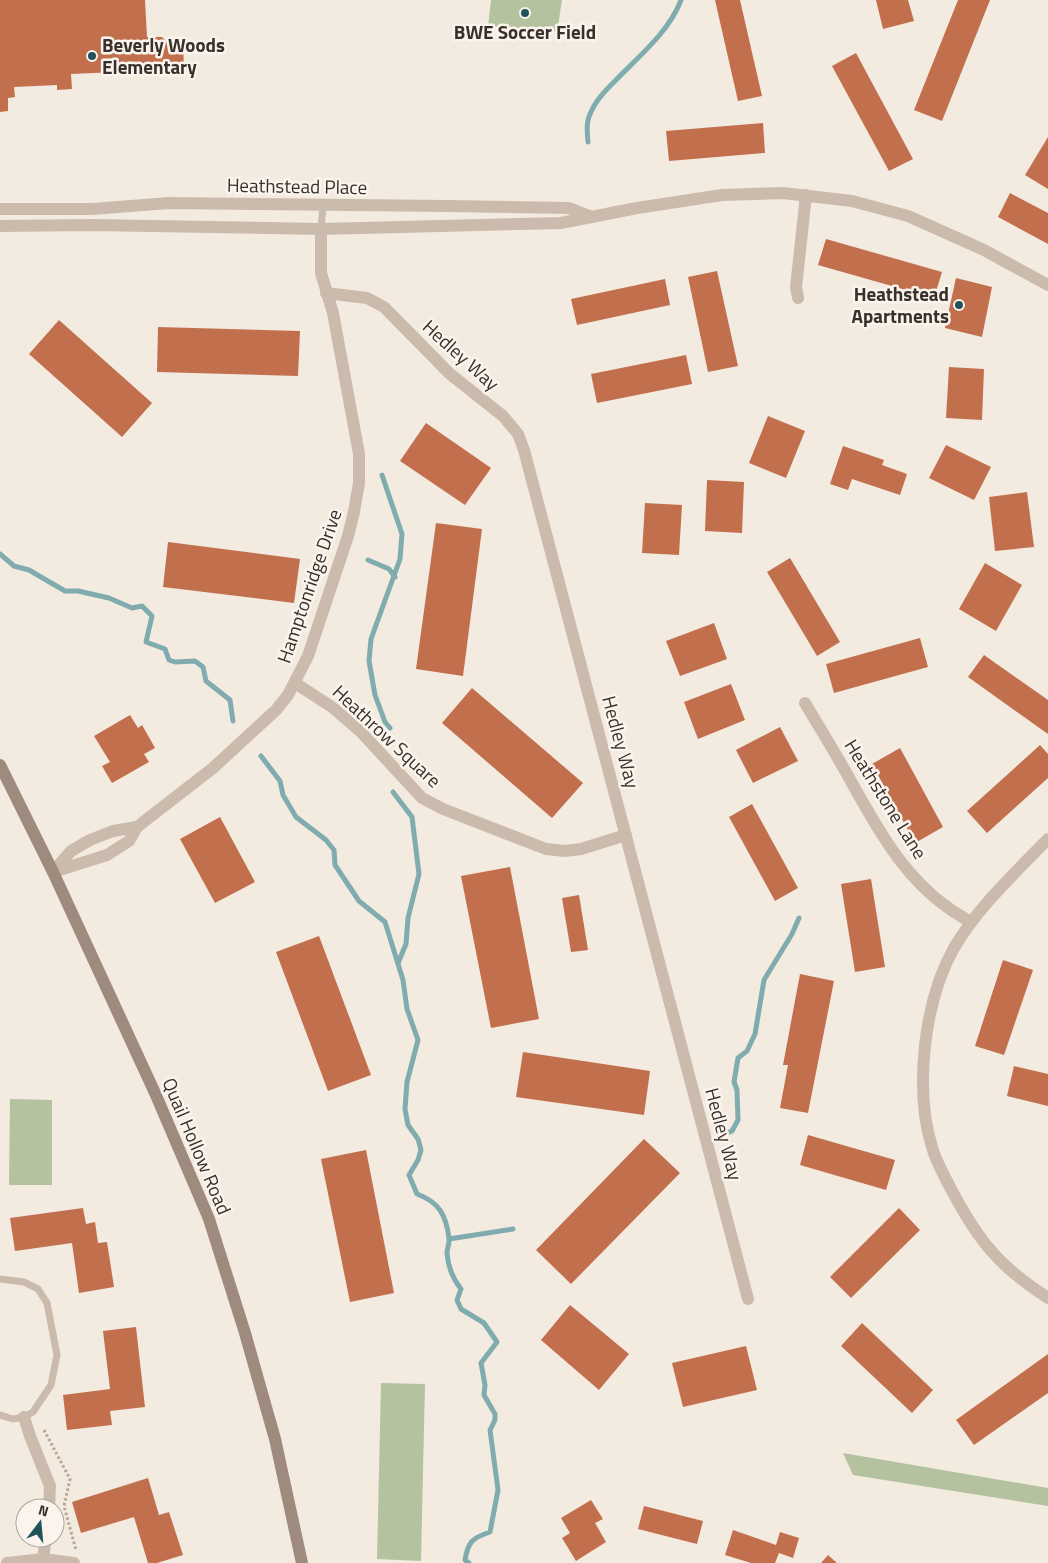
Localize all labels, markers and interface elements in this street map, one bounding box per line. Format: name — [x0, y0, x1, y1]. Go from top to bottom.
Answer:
marker: BWE Soccer Field — [519, 7, 531, 19]
place label: BWE Soccer Field — [454, 17, 596, 46]
place label: Beverly Woods Elementary — [102, 30, 225, 81]
marker: Beverly Woods Elementary — [86, 50, 98, 62]
street label: Heathstead Place — [227, 170, 368, 201]
place label: Heathstead Apartments — [852, 279, 949, 330]
marker: Heathstead Apartments — [953, 299, 965, 311]
street label: Hedley Way — [416, 312, 506, 397]
street label: Hamptonridge Drive — [269, 505, 348, 667]
street label: Heathrow Square — [326, 677, 448, 794]
street label: Hedley Way — [595, 692, 648, 791]
street label: Heathstone Lane — [838, 733, 935, 864]
street label: Quail Hollow Road — [156, 1073, 239, 1219]
street label: Hedley Way — [698, 1084, 751, 1183]
north arrow — [15, 1498, 65, 1548]
text: N — [36, 1499, 51, 1521]

